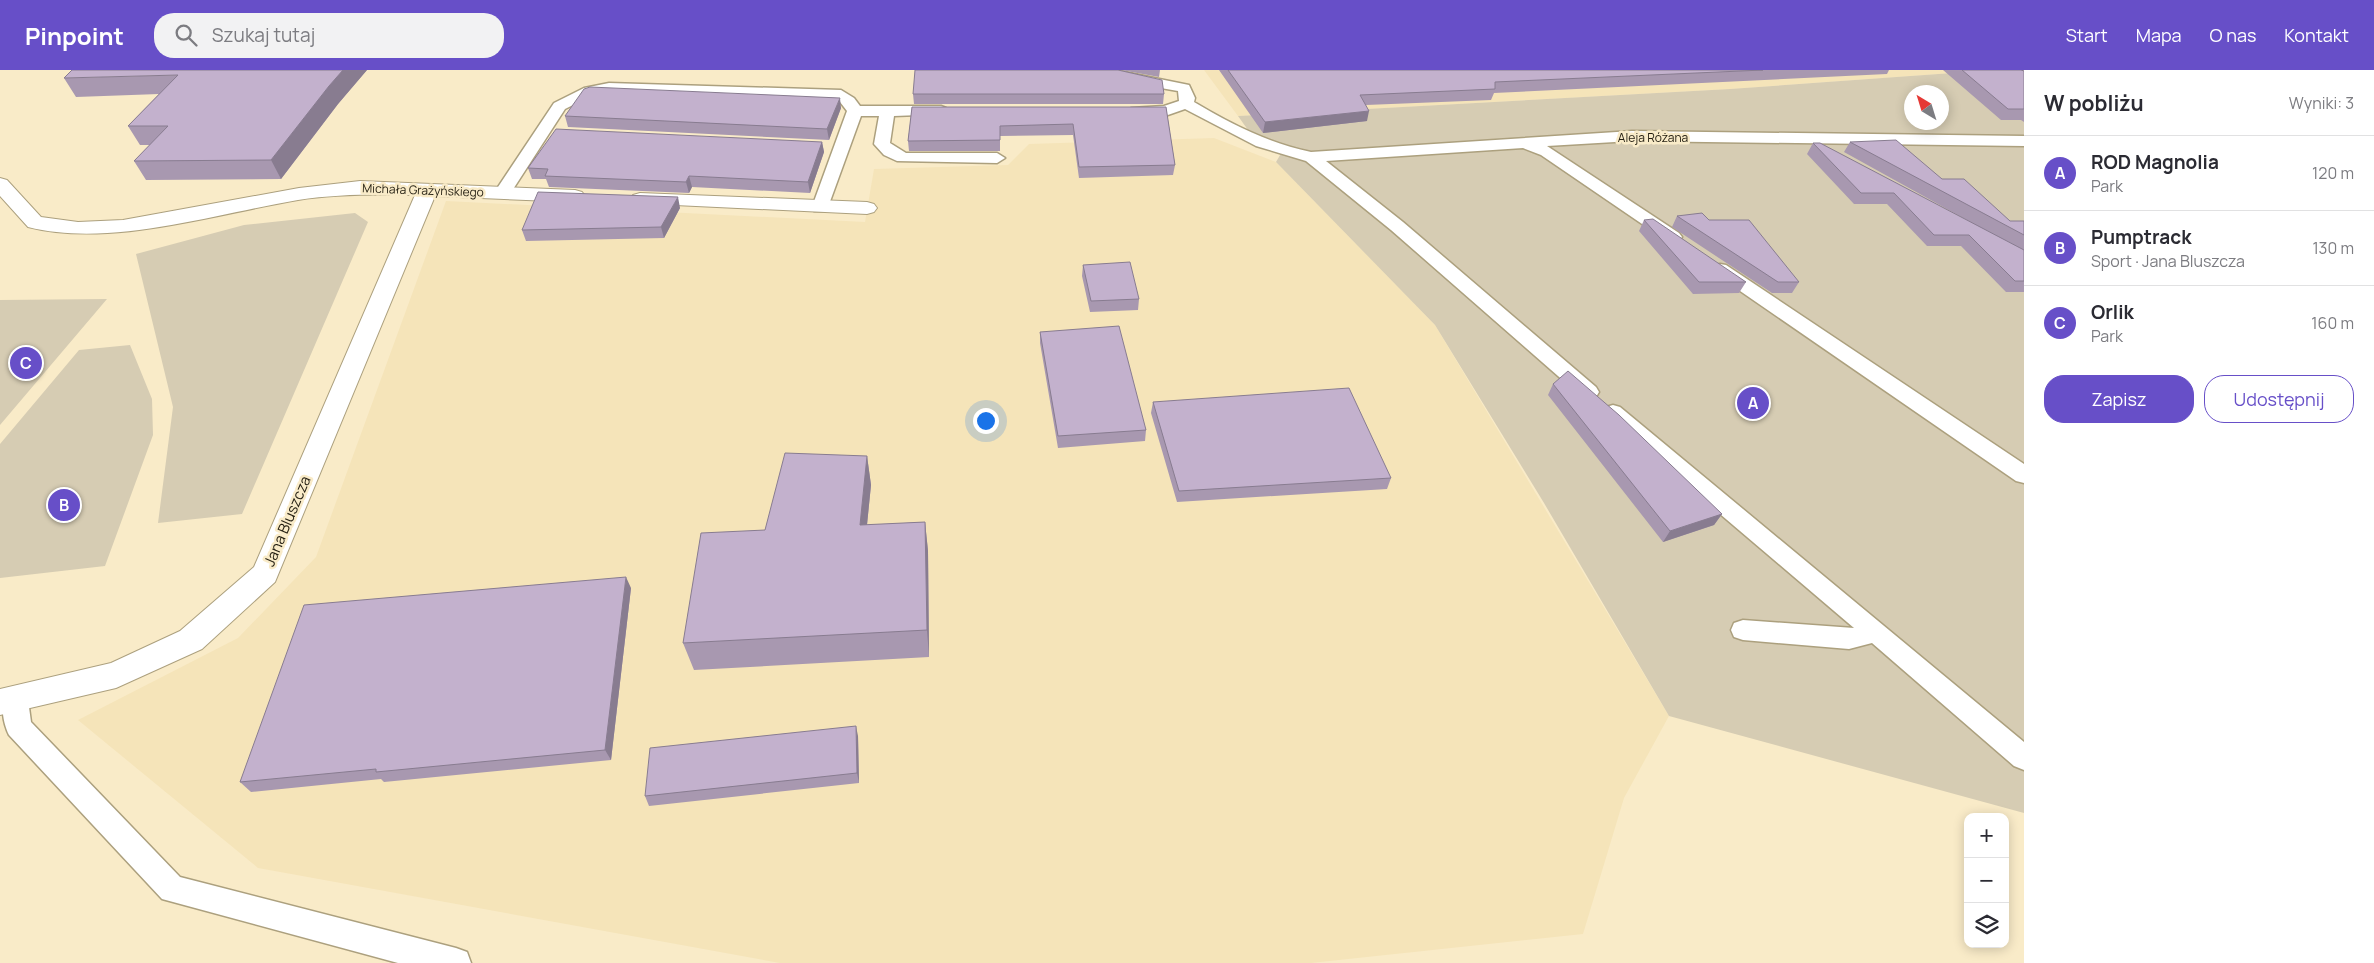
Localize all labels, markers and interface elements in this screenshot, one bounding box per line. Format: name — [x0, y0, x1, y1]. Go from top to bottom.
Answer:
search box — [154, 13, 504, 58]
text: Pinpoint — [25, 19, 124, 52]
icon: search — [172, 21, 200, 49]
text: Szukaj tutaj — [212, 22, 315, 48]
text: Start — [2066, 23, 2108, 47]
text: Mapa — [2136, 23, 2182, 47]
text: O nas — [2210, 23, 2256, 47]
text: Kontakt — [2284, 23, 2349, 47]
north arrow — [1904, 85, 1949, 130]
text: W pobliżu — [2044, 89, 2144, 117]
text: Wyniki: 3 — [2289, 92, 2354, 114]
street label: Aleja Różana — [1618, 129, 1688, 146]
text: ROD Magnolia — [2091, 149, 2219, 175]
text: A — [2055, 162, 2065, 184]
text: 120 m — [2312, 162, 2354, 184]
text: Park — [2091, 175, 2123, 197]
street label: Michała Grażyńskiego — [362, 179, 484, 201]
text: Pumptrack — [2091, 224, 2191, 250]
text: B — [2055, 237, 2065, 259]
text: 130 m — [2312, 237, 2354, 259]
text: Sport · Jana Bluszcza — [2091, 250, 2245, 272]
text: Orlik — [2091, 299, 2134, 325]
text: C — [2054, 312, 2066, 334]
text: 160 m — [2311, 312, 2354, 334]
text: Park — [2091, 325, 2123, 347]
pin: C — [10, 344, 42, 382]
button: Zapisz — [2044, 375, 2194, 423]
button: Udostępnij — [2204, 375, 2354, 423]
pin: A — [1737, 384, 1769, 422]
your location — [973, 408, 999, 434]
street label: Jana Bluszcza — [258, 472, 316, 570]
pin: B — [48, 486, 80, 524]
map controls — [1964, 813, 2009, 948]
button: + — [1964, 813, 2009, 858]
button: − — [1964, 858, 2009, 903]
button: layers — [1964, 903, 2009, 948]

